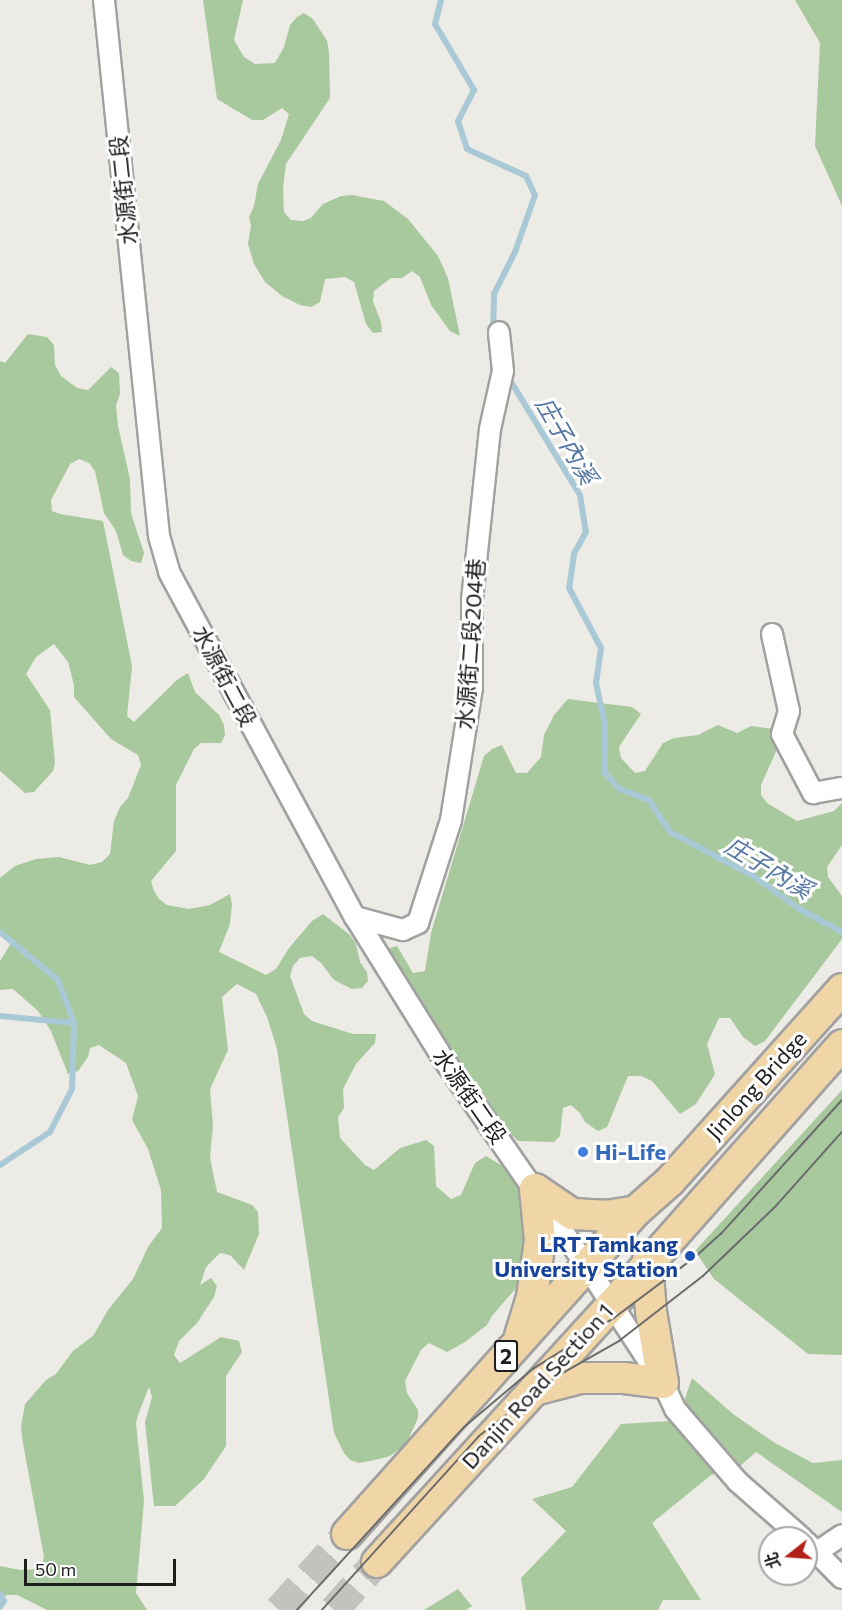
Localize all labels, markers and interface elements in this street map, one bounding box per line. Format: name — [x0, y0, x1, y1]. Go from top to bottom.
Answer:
street label: 水源街二段 — [104, 134, 142, 246]
water label: 庄子內溪 — [531, 391, 603, 489]
street label: 水源街二段204巷 — [451, 557, 489, 731]
street label: 水源街二段 — [188, 621, 262, 731]
water label: 庄子內溪 — [720, 830, 818, 904]
street label: Jinlong Bridge — [700, 1025, 812, 1145]
street label: 水源街二段 — [428, 1043, 512, 1149]
place label: Hi-Life — [595, 1139, 666, 1165]
marker: Hi-Life — [576, 1145, 590, 1159]
place label: LRT Tamkang University Station — [494, 1230, 678, 1282]
marker: LRT Tamkang University Station — [683, 1249, 697, 1263]
street label: Danjin Road Section 1 — [456, 1298, 618, 1474]
road number: 2 — [494, 1338, 518, 1374]
north arrow — [758, 1526, 818, 1586]
scale bar — [27, 1547, 178, 1585]
text: 北 — [761, 1550, 784, 1571]
text: 50 m — [35, 1558, 76, 1580]

